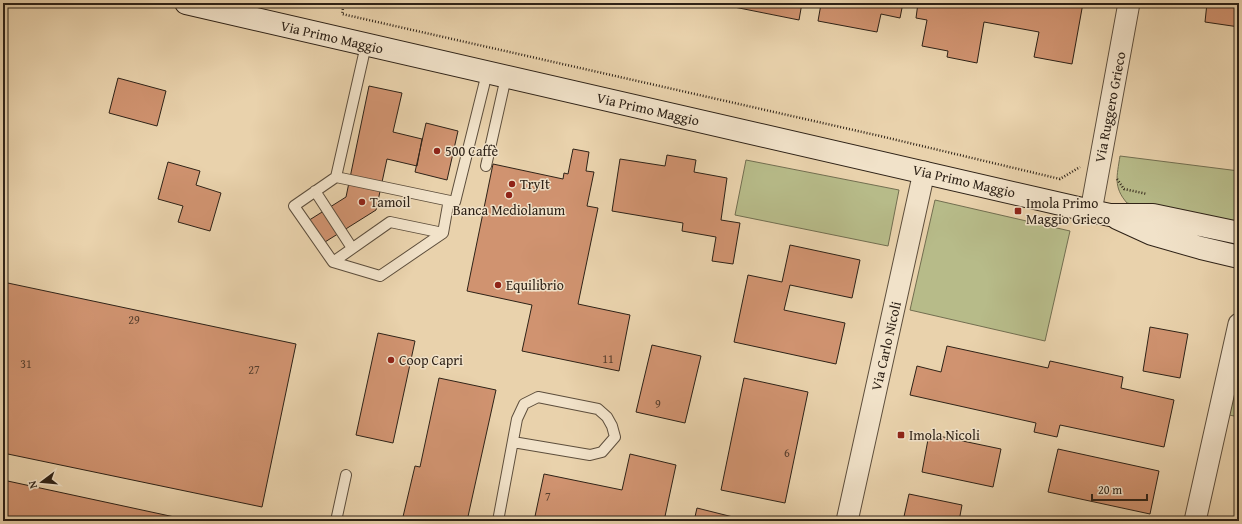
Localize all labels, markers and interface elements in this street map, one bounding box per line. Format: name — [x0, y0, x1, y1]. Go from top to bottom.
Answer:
street label: Via Primo Maggio — [279, 15, 385, 59]
street label: Via Ruggero Grieco — [1089, 50, 1131, 164]
street label: Via Primo Maggio — [595, 87, 701, 131]
place label: 500 Caffè — [445, 141, 499, 161]
marker: 500 Caffè — [432, 146, 442, 156]
street label: Via Primo Maggio — [911, 159, 1017, 203]
place label: TryIt — [520, 174, 550, 194]
marker: TryIt — [507, 179, 517, 189]
marker: Banca Mediolanum — [504, 190, 514, 200]
place label: Tamoil — [370, 192, 410, 212]
place label: Imola Primo Maggio Grieco — [1026, 193, 1110, 229]
marker: Tamoil — [357, 197, 367, 207]
place label: Banca Mediolanum — [453, 200, 566, 220]
marker: Imola Primo Maggio Grieco — [1013, 206, 1023, 216]
place label: Equilibrio — [506, 275, 564, 295]
marker: Equilibrio — [493, 280, 503, 290]
street label: Via Carlo Nicoli — [866, 299, 906, 393]
house number: 29 — [128, 311, 140, 328]
place label: Coop Capri — [399, 350, 463, 370]
house number: 11 — [602, 350, 614, 367]
house number: 31 — [20, 355, 32, 372]
marker: Coop Capri — [386, 355, 396, 365]
house number: 27 — [248, 361, 260, 378]
house number: 9 — [655, 395, 661, 412]
place label: Imola Nicoli — [909, 425, 980, 445]
marker: Imola Nicoli — [896, 430, 906, 440]
house number: 6 — [784, 444, 790, 461]
north arrow — [22, 462, 62, 502]
scale bar — [1092, 476, 1147, 502]
text: N — [24, 478, 41, 490]
text: 20 m — [1098, 481, 1122, 498]
house number: 7 — [545, 488, 551, 505]

